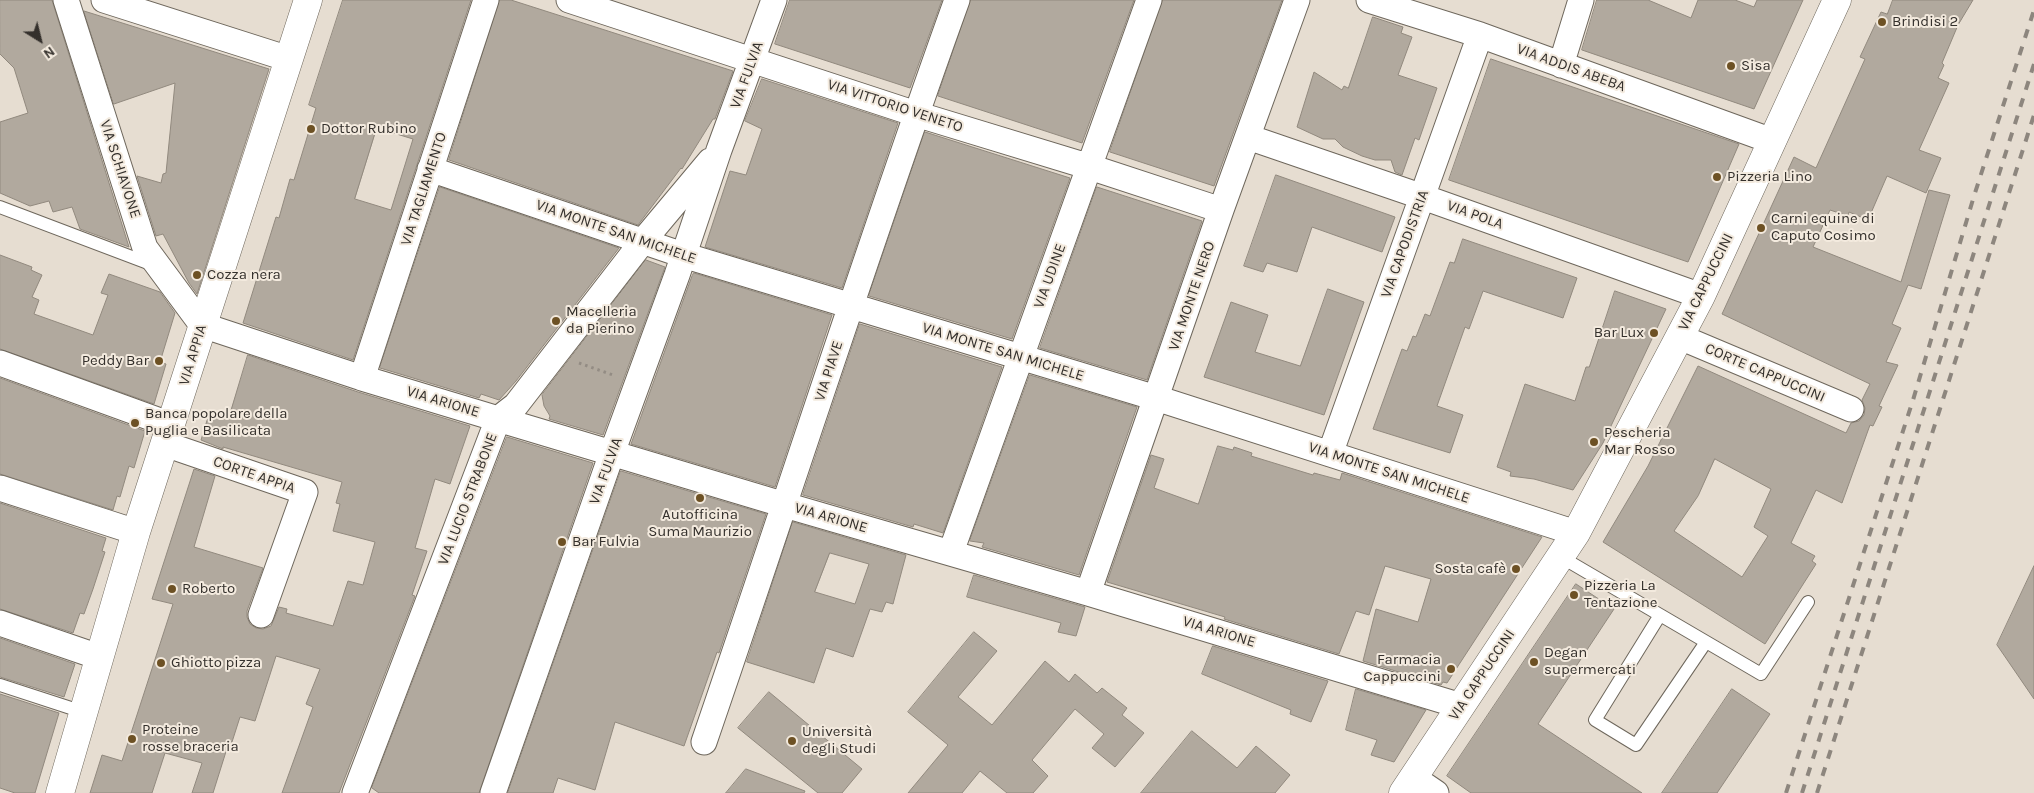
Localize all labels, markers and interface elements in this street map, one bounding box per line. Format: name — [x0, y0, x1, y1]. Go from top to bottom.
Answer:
place label: Brindisi 2 — [1892, 13, 1958, 31]
north arrow — [15, 15, 65, 65]
marker: Brindisi 2 — [1876, 16, 1888, 28]
street label: VIA FULVIA — [727, 39, 767, 111]
street label: VIA ADDIS ABEBA — [1514, 40, 1628, 96]
text: N — [40, 43, 58, 62]
place label: Sisa — [1741, 57, 1771, 75]
marker: Sisa — [1725, 60, 1737, 72]
street label: VIA VITTORIO VENETO — [825, 76, 965, 136]
street label: VIA SCHIAVONE — [96, 118, 144, 220]
place label: Dottor Rubino — [321, 120, 416, 138]
marker: Dottor Rubino — [305, 123, 317, 135]
street label: VIA TAGLIAMENTO — [397, 130, 451, 248]
place label: Pizzeria Lino — [1727, 168, 1812, 186]
marker: Pizzeria Lino — [1711, 171, 1723, 183]
street label: VIA CAPODISTRIA — [1377, 188, 1433, 300]
street label: VIA MONTE SAN MICHELE — [533, 196, 699, 268]
street label: VIA POLA — [1444, 197, 1506, 233]
place label: Carni equine di Caputo Cosimo — [1771, 210, 1876, 245]
marker: Carni equine di Caputo Cosimo — [1755, 222, 1767, 234]
street label: VIA CAPPUCCINI — [1675, 230, 1737, 334]
street label: VIA MONTE NERO — [1165, 239, 1219, 353]
street label: VIA UDINE — [1030, 241, 1070, 311]
place label: Cozza nera — [207, 266, 281, 284]
marker: Cozza nera — [191, 269, 203, 281]
place label: Macelleria da Pierino — [566, 303, 637, 338]
marker: Macelleria da Pierino — [550, 315, 562, 327]
street label: VIA MONTE SAN MICHELE — [920, 319, 1086, 385]
street label: VIA APPIA — [175, 322, 211, 388]
place label: Bar Lux — [1594, 324, 1644, 342]
marker: Bar Lux — [1648, 327, 1660, 339]
street label: VIA PIAVE — [811, 339, 847, 403]
street label: CORTE CAPPUCCINI — [1702, 340, 1828, 406]
place label: Peddy Bar — [82, 352, 149, 370]
marker: Peddy Bar — [153, 355, 165, 367]
street label: VIA ARIONE — [404, 382, 482, 422]
place label: Banca popolare della Puglia e Basilicata — [145, 405, 288, 440]
marker: Banca popolare della Puglia e Basilicata — [129, 417, 141, 429]
place label: Pescheria Mar Rosso — [1604, 424, 1675, 459]
street label: VIA LUCIO STRABONE — [434, 430, 502, 568]
street label: VIA FULVIA — [586, 435, 626, 507]
marker: Pescheria Mar Rosso — [1588, 436, 1600, 448]
street label: VIA MONTE SAN MICHELE — [1306, 438, 1472, 508]
street label: CORTE APPIA — [211, 453, 297, 497]
marker: Autofficina Suma Maurizio — [694, 492, 706, 504]
street label: VIA ARIONE — [792, 499, 870, 537]
place label: Autofficina Suma Maurizio — [648, 506, 752, 541]
place label: Bar Fulvia — [572, 533, 640, 551]
marker: Bar Fulvia — [556, 536, 568, 548]
place label: Sosta cafè — [1435, 560, 1506, 578]
marker: Sosta cafè — [1510, 563, 1522, 575]
place label: Pizzeria La Tentazione — [1584, 577, 1658, 612]
place label: Roberto — [182, 580, 235, 598]
marker: Roberto — [166, 583, 178, 595]
marker: Pizzeria La Tentazione — [1568, 589, 1580, 601]
street label: VIA ARIONE — [1180, 612, 1258, 652]
street label: VIA CAPPUCCINI — [1445, 626, 1519, 724]
place label: Degan supermercati — [1544, 644, 1636, 679]
place label: Farmacia Cappuccini — [1363, 651, 1441, 686]
place label: Ghiotto pizza — [171, 654, 261, 672]
marker: Degan supermercati — [1528, 656, 1540, 668]
marker: Ghiotto pizza — [155, 657, 167, 669]
marker: Farmacia Cappuccini — [1445, 663, 1457, 675]
place label: Proteine rosse braceria — [142, 721, 239, 756]
place label: Università degli Studi — [802, 723, 876, 758]
marker: Proteine rosse braceria — [126, 733, 138, 745]
marker: Università degli Studi — [786, 735, 798, 747]

